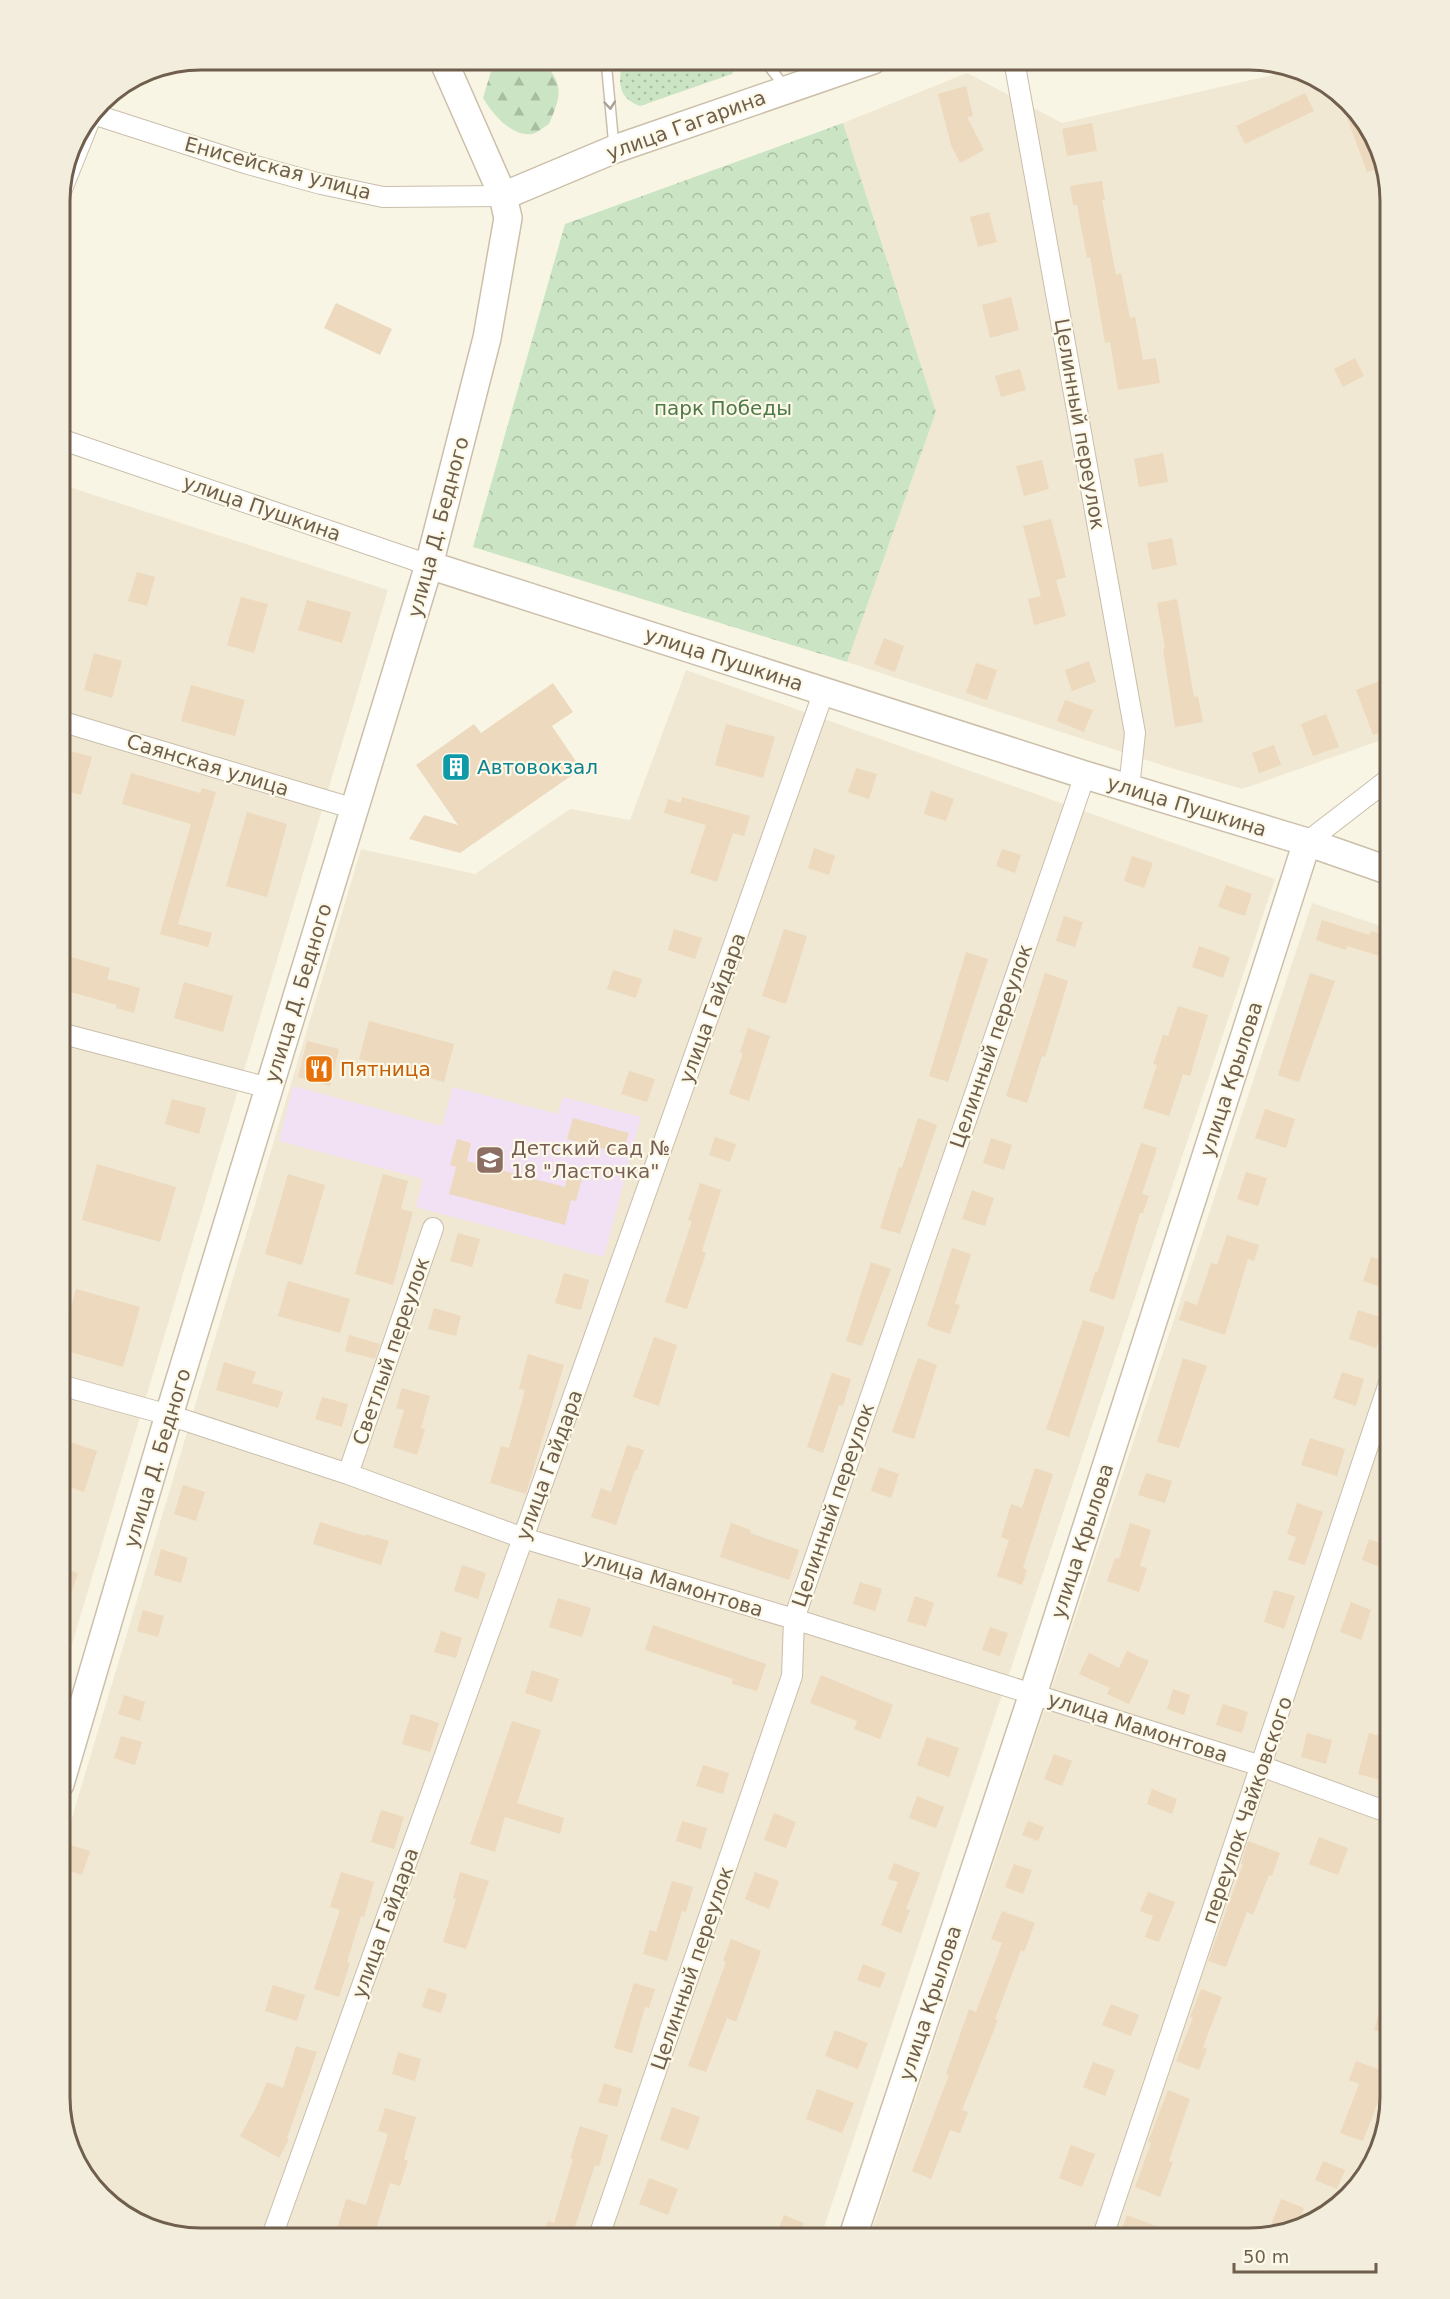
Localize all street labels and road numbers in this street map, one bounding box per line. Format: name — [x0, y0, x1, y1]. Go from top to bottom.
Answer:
street label: улица Гагарина — [603, 85, 769, 165]
street label: Енисейская улица — [182, 132, 374, 204]
street label: Целинный переулок — [1050, 316, 1110, 532]
street label: улица Д. Бедного — [402, 434, 474, 620]
street label: улица Пушкина — [180, 470, 344, 546]
street label: улица Пушкина — [642, 622, 806, 696]
street label: Саянская улица — [124, 729, 292, 801]
street label: улица Пушкина — [1104, 770, 1270, 842]
street label: улица Д. Бедного — [259, 901, 337, 1085]
street label: улица Гайдара — [674, 929, 750, 1087]
street label: Целинный переулок — [945, 941, 1037, 1151]
street label: улица Крылова — [1195, 998, 1267, 1160]
street label: Светлый переулок — [348, 1254, 434, 1448]
street label: улица Д. Бедного — [118, 1366, 196, 1550]
street label: улица Гайдара — [511, 1386, 587, 1544]
street label: Целинный переулок — [787, 1400, 879, 1610]
street label: улица Крылова — [1046, 1460, 1118, 1622]
street label: улица Мамонтова — [580, 1544, 766, 1622]
street label: улица Мамонтова — [1045, 1687, 1231, 1767]
street label: переулок Чайковского — [1197, 1693, 1297, 1927]
street label: улица Гайдара — [347, 1844, 423, 2002]
street label: Целинный переулок — [646, 1863, 738, 2073]
street label: улица Крылова — [894, 1922, 966, 2084]

